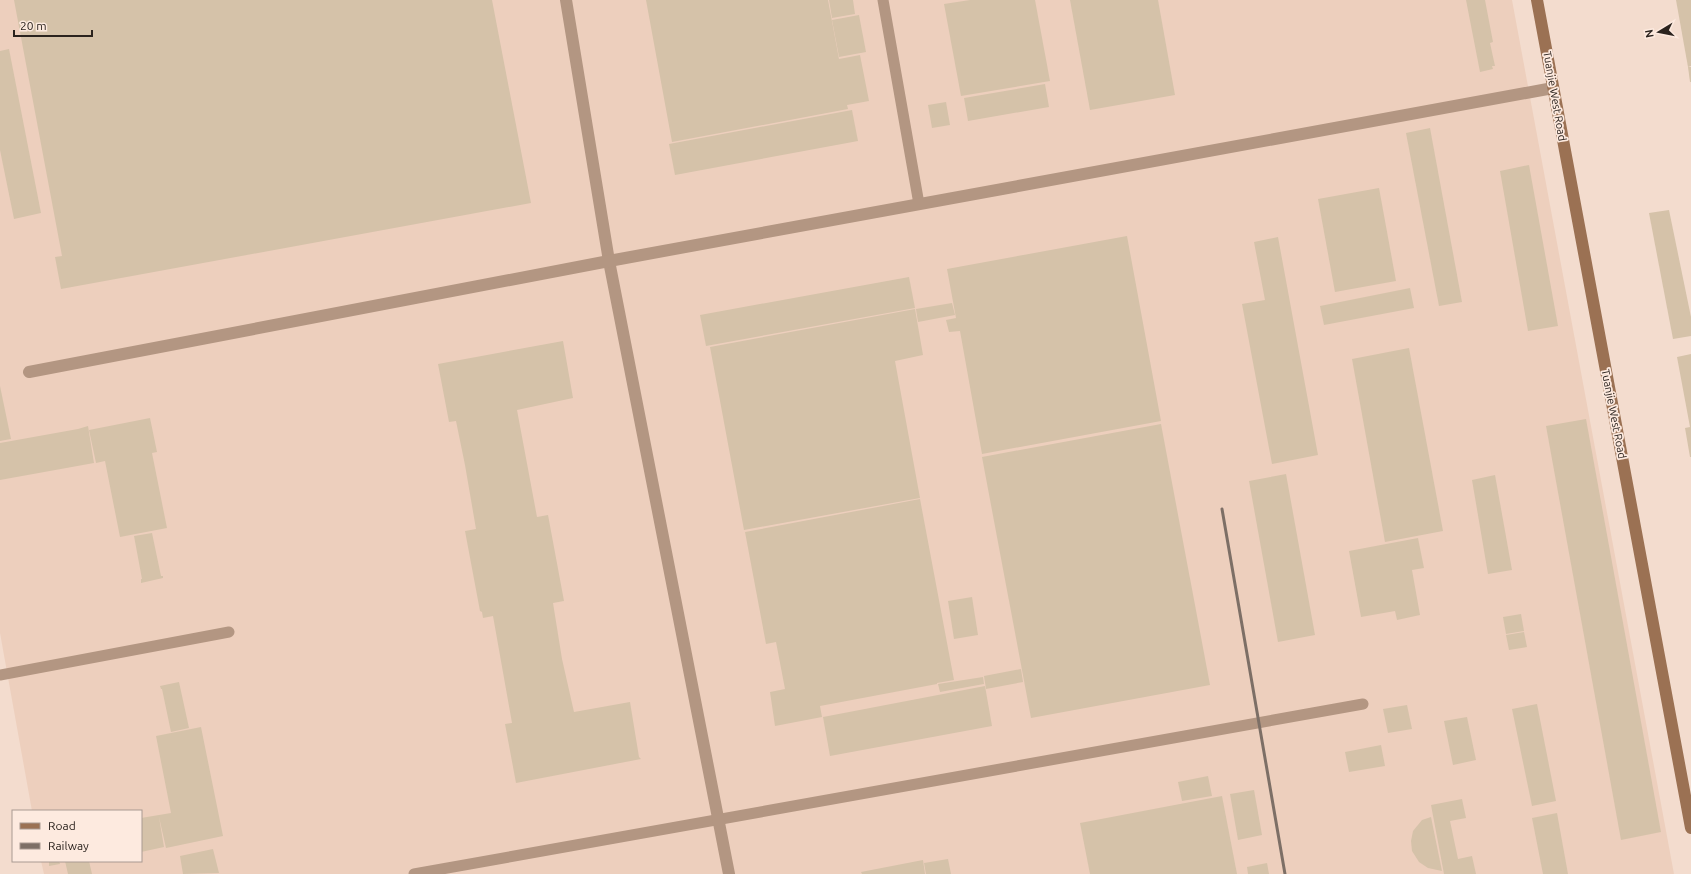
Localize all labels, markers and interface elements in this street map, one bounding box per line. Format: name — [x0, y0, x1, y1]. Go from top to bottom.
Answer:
scale bar — [14, 12, 92, 38]
north arrow — [1639, 12, 1679, 52]
text: 20 m — [20, 19, 47, 32]
text: N — [1643, 29, 1656, 39]
street label: Tuanjie West Road — [1541, 50, 1569, 142]
street label: Tuanjie West Road — [1599, 368, 1629, 460]
legend — [12, 810, 142, 862]
text: Road — [48, 819, 76, 832]
text: Railway — [48, 839, 89, 852]

